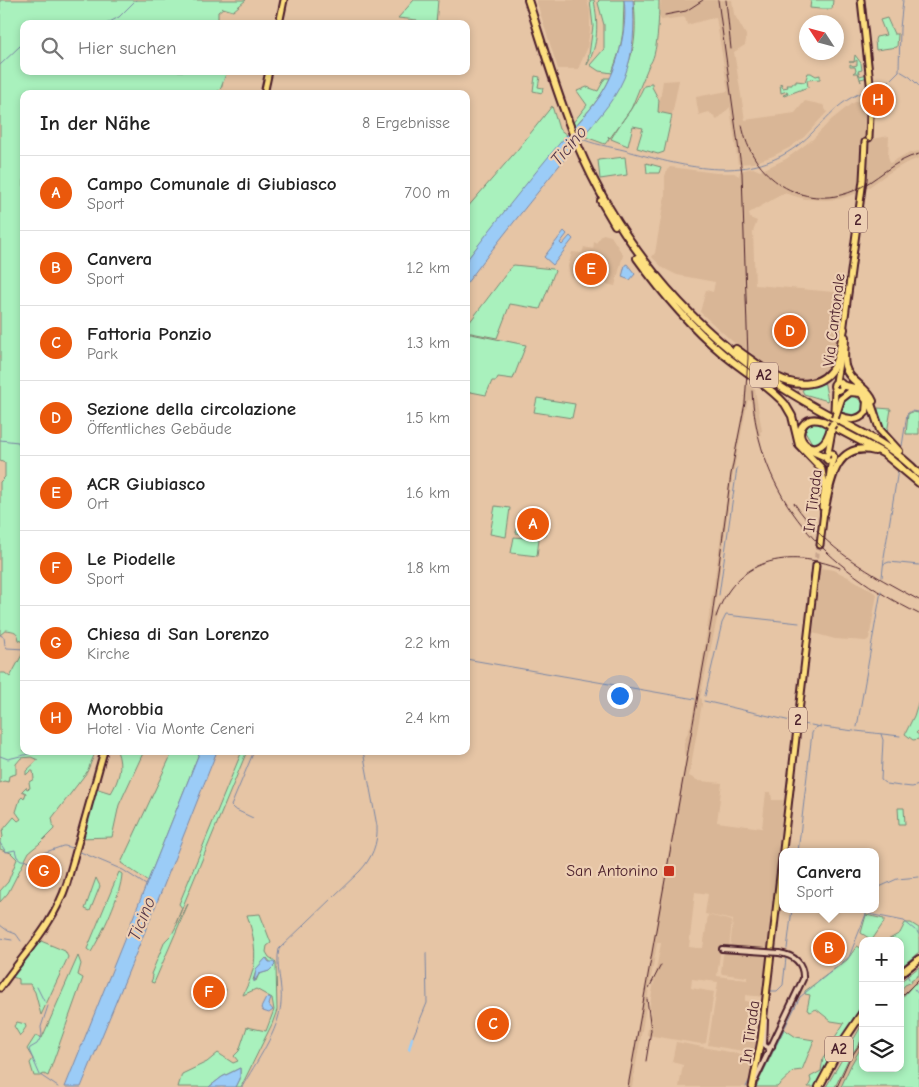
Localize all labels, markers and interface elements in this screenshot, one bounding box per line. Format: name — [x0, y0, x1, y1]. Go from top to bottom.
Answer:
north arrow — [799, 15, 844, 60]
search box — [20, 20, 470, 75]
icon: search — [38, 34, 66, 62]
text: Hier suchen — [78, 37, 176, 59]
pin: H — [862, 81, 894, 119]
text: In der Nähe — [40, 111, 150, 135]
text: 8 Ergebnisse — [362, 114, 450, 132]
water label: Ticino — [546, 122, 592, 170]
text: Campo Comunale di Giubiasco — [87, 173, 337, 195]
text: A — [52, 184, 60, 202]
text: 700 m — [404, 184, 450, 202]
text: Sport — [87, 195, 124, 213]
road number: 2 — [849, 208, 867, 232]
text: Canvera — [87, 248, 152, 270]
pin: E — [575, 250, 607, 288]
text: B — [51, 259, 61, 277]
text: 1.2 km — [407, 259, 450, 277]
text: Sport — [87, 270, 124, 288]
street label: Via Cantonale — [819, 272, 849, 368]
pin: D — [774, 312, 806, 350]
text: Fattoria Ponzio — [87, 323, 211, 345]
text: C — [51, 334, 61, 352]
text: 1.3 km — [407, 334, 450, 352]
text: Park — [87, 345, 118, 363]
road number: A2 — [750, 362, 778, 388]
text: Sezione della circolazione — [87, 398, 296, 420]
text: D — [51, 409, 61, 427]
text: 1.5 km — [406, 409, 450, 427]
text: Öffentliches Gebäude — [87, 420, 232, 438]
street label: In Tirada — [800, 468, 826, 534]
text: ACR Giubiasco — [87, 473, 205, 495]
text: E — [51, 484, 61, 502]
text: 1.6 km — [406, 484, 450, 502]
text: Ort — [87, 495, 108, 513]
pin: A — [517, 505, 549, 543]
text: Le Piodelle — [87, 548, 175, 570]
text: F — [51, 559, 61, 577]
text: 1.8 km — [407, 559, 450, 577]
text: Sport — [87, 570, 124, 588]
text: Chiesa di San Lorenzo — [87, 623, 269, 645]
text: G — [50, 634, 62, 652]
text: 2.2 km — [404, 634, 450, 652]
text: Kirche — [87, 645, 130, 663]
your location — [607, 683, 633, 709]
text: Morobbia — [87, 698, 164, 720]
road number: 2 — [789, 708, 807, 732]
text: H — [50, 709, 62, 727]
text: 2.4 km — [405, 709, 450, 727]
text: Hotel · Via Monte Ceneri — [87, 720, 255, 738]
popup — [779, 848, 879, 913]
pin: G — [28, 852, 60, 890]
text: Canvera — [796, 861, 862, 883]
place label: San Antonino — [566, 862, 658, 880]
marker: San Antonino — [662, 864, 676, 878]
text: Sport — [796, 883, 833, 901]
water label: Ticino — [124, 894, 160, 944]
pin: B — [813, 929, 845, 967]
map controls — [859, 937, 904, 1072]
button: + — [859, 937, 904, 982]
pin: F — [193, 973, 225, 1011]
button: − — [859, 982, 904, 1027]
street label: In Tirada — [737, 999, 763, 1065]
pin: C — [477, 1005, 509, 1043]
button: layers — [859, 1027, 904, 1072]
road number: A2 — [825, 1036, 853, 1062]

